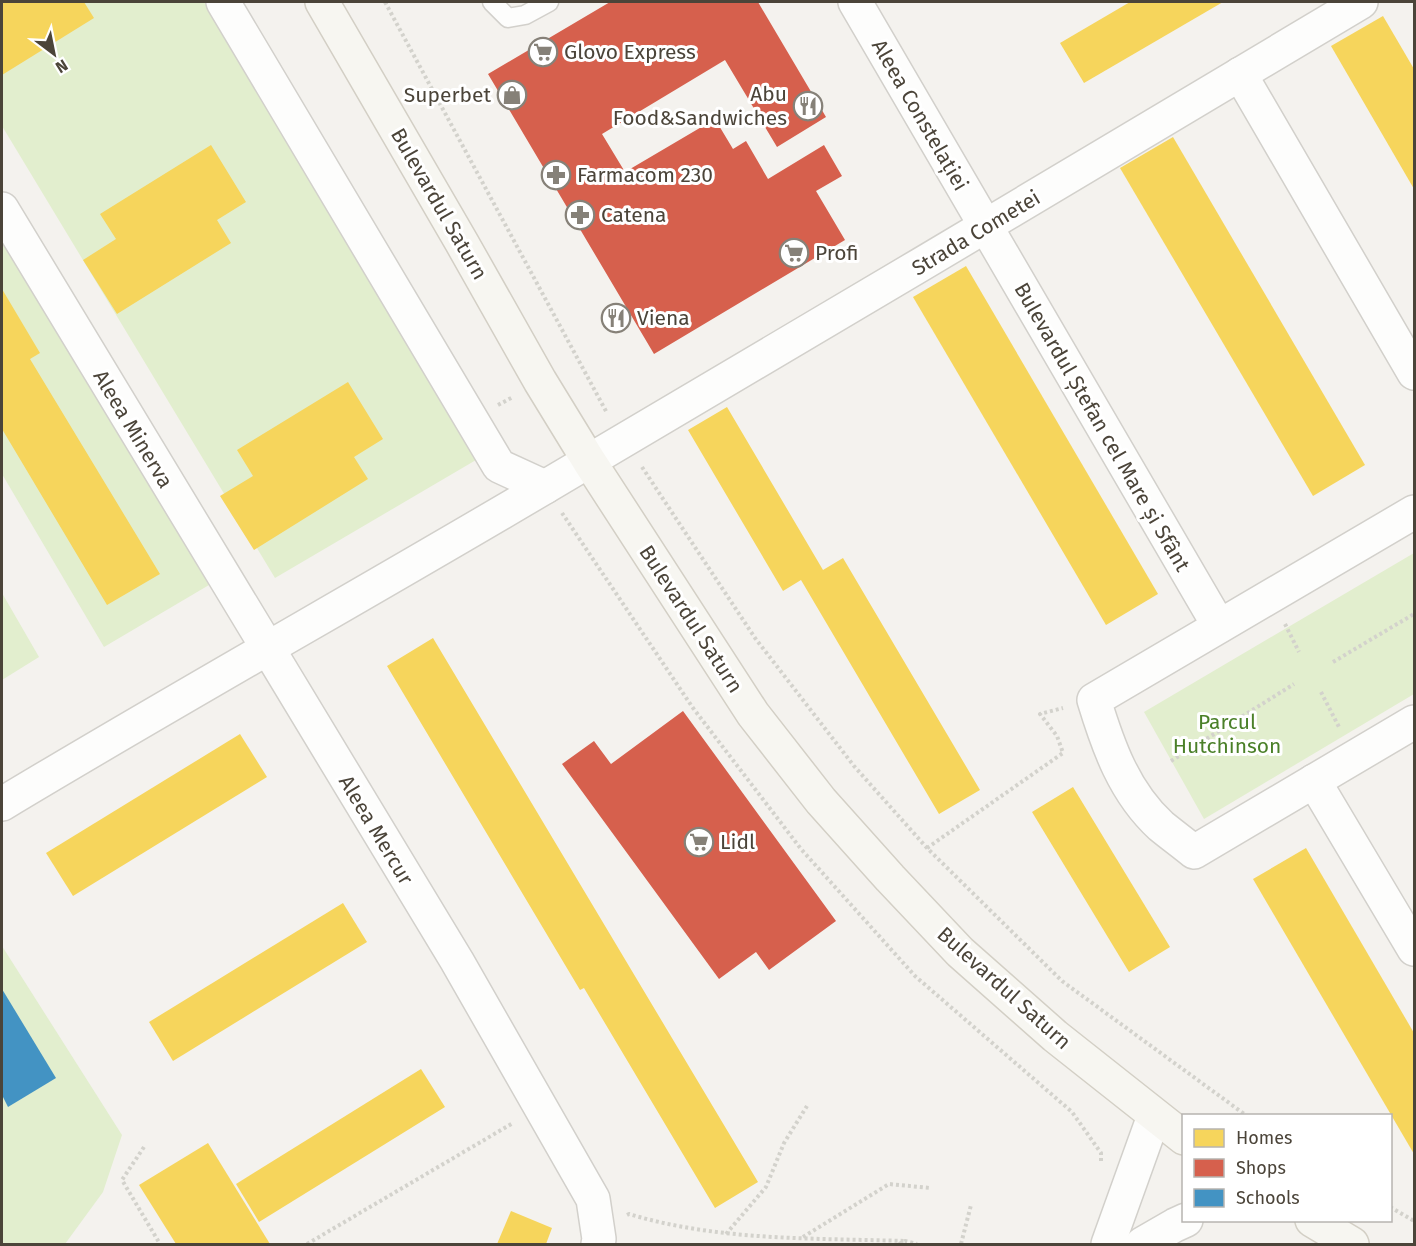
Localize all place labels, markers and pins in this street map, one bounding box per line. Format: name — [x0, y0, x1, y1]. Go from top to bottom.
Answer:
supermarket icon: Glovo Express — [527, 36, 559, 68]
place label: Glovo Express — [564, 39, 696, 65]
shop icon: Superbet — [496, 79, 528, 111]
place label: Abu Food&Sandwiches — [613, 81, 787, 131]
place label: Superbet — [404, 82, 491, 108]
restaurant icon: Abu Food&Sandwiches — [792, 90, 824, 122]
pharmacy icon: Farmacom 230 — [540, 159, 572, 191]
place label: Farmacom 230 — [577, 162, 713, 188]
pharmacy icon: Catena — [564, 199, 596, 231]
place label: Catena — [601, 202, 666, 228]
supermarket icon: Profi — [778, 237, 810, 269]
place label: Profi — [815, 240, 859, 266]
restaurant icon: Viena — [600, 302, 632, 334]
place label: Viena — [637, 305, 690, 331]
supermarket icon: Lidl — [683, 826, 715, 858]
place label: Lidl — [720, 829, 755, 855]

